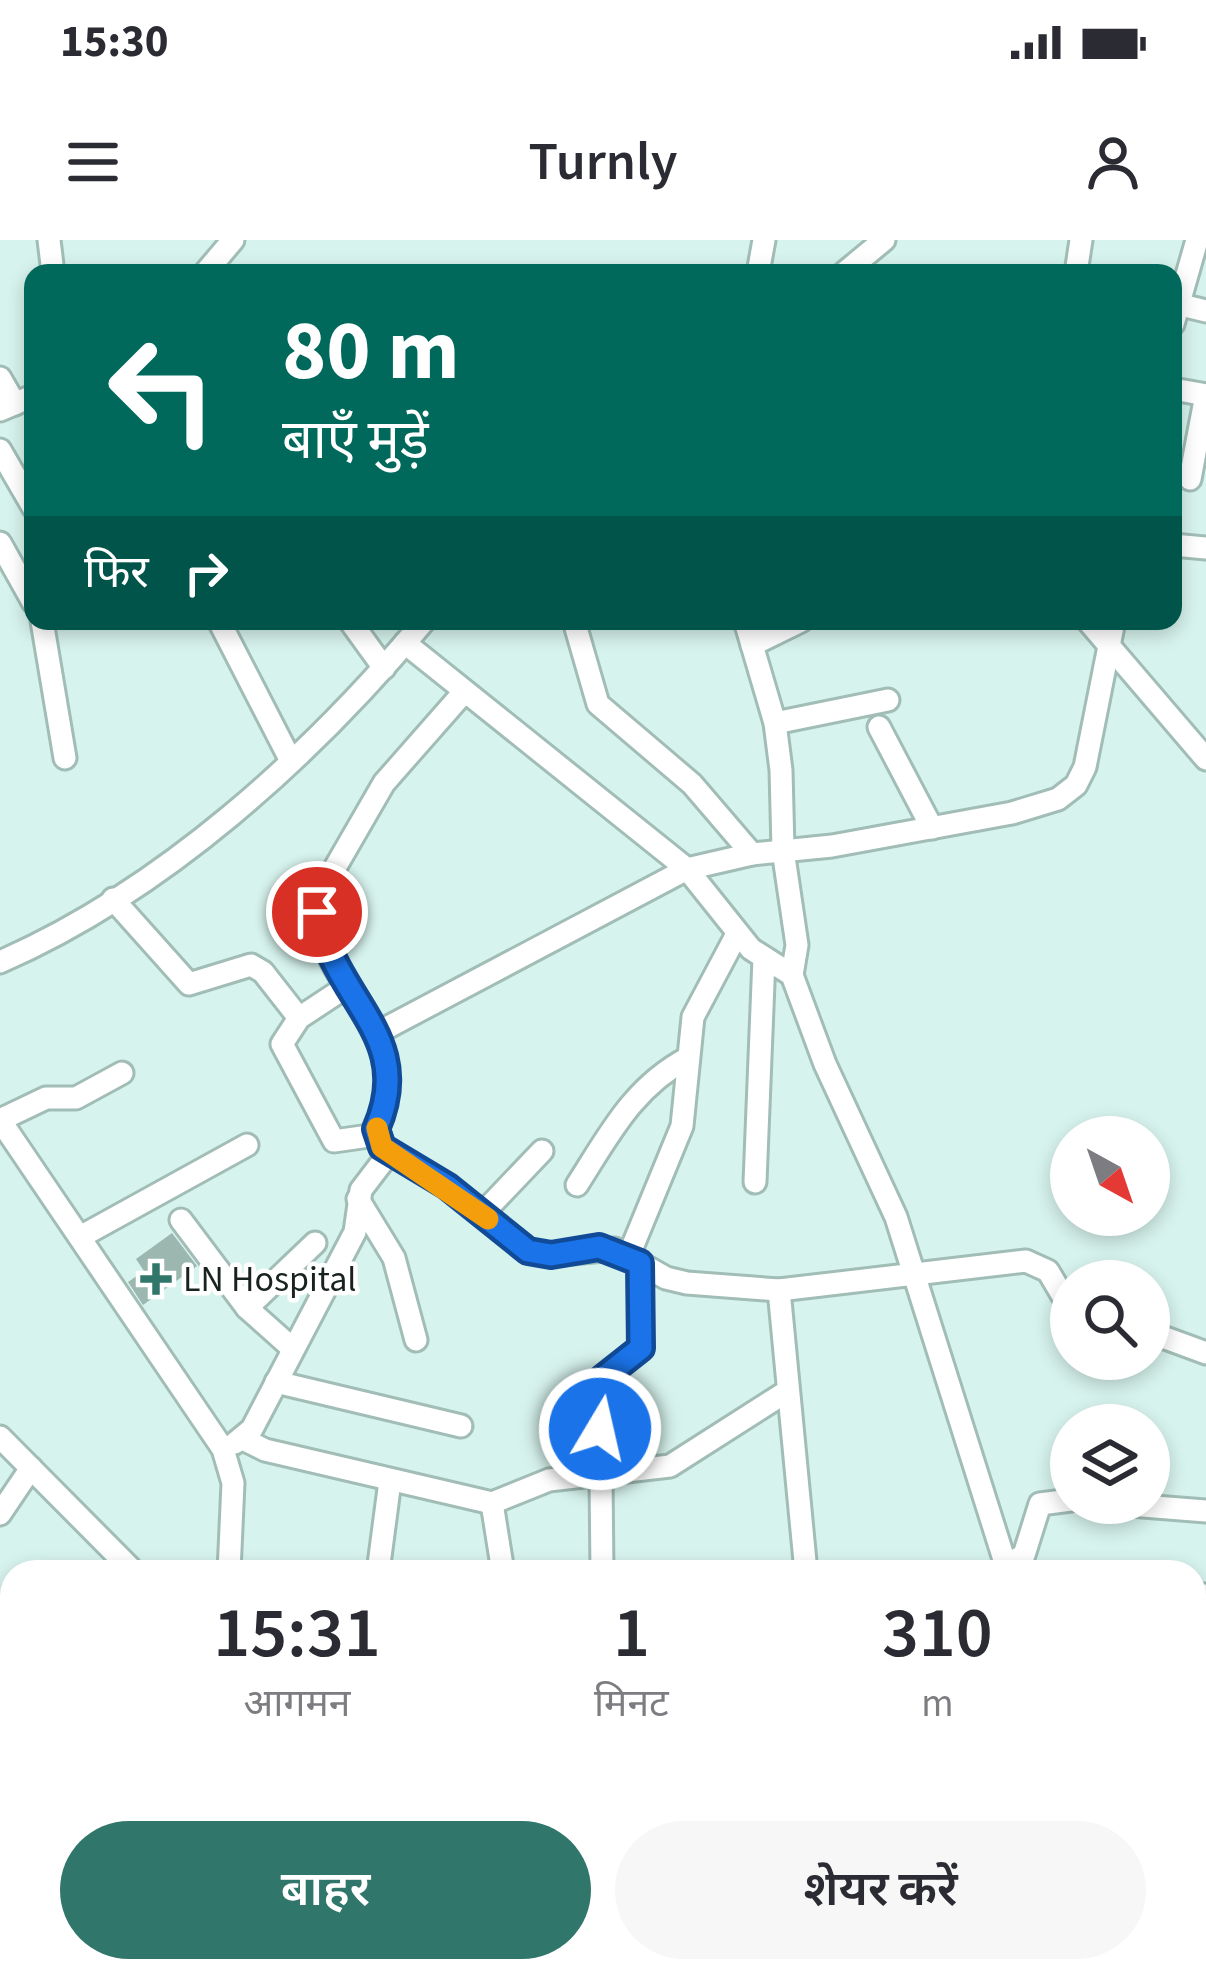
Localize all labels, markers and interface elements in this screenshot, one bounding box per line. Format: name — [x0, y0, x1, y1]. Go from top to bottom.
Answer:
text: 15:30 — [60, 10, 169, 74]
text: Turnly — [529, 124, 677, 201]
icon: menu — [60, 129, 126, 195]
icon: person — [1080, 129, 1146, 195]
text: 80 m — [282, 292, 460, 412]
icon: left — [84, 312, 240, 468]
text: बाएँ मुड़ें — [282, 403, 429, 480]
icon: right — [173, 540, 239, 606]
text: फिर — [84, 541, 149, 605]
pin — [266, 861, 368, 963]
icon: arrive — [284, 879, 350, 945]
north arrow — [1050, 1116, 1170, 1236]
map controls — [1050, 1116, 1170, 1524]
place label: LN Hospital — [183, 1254, 357, 1305]
button: search — [1050, 1260, 1170, 1380]
marker: LN Hospital — [140, 1263, 172, 1295]
position arrow — [537, 1366, 663, 1492]
button: layers — [1050, 1404, 1170, 1524]
text: 15:31 — [213, 1582, 381, 1685]
text: 1 — [613, 1582, 650, 1685]
text: 310 — [882, 1582, 993, 1685]
text: आगमन — [244, 1676, 350, 1732]
text: मिनट — [594, 1676, 669, 1732]
text: m — [921, 1676, 954, 1732]
button: बाहर — [60, 1821, 591, 1959]
button: शेयर करें — [615, 1821, 1146, 1959]

